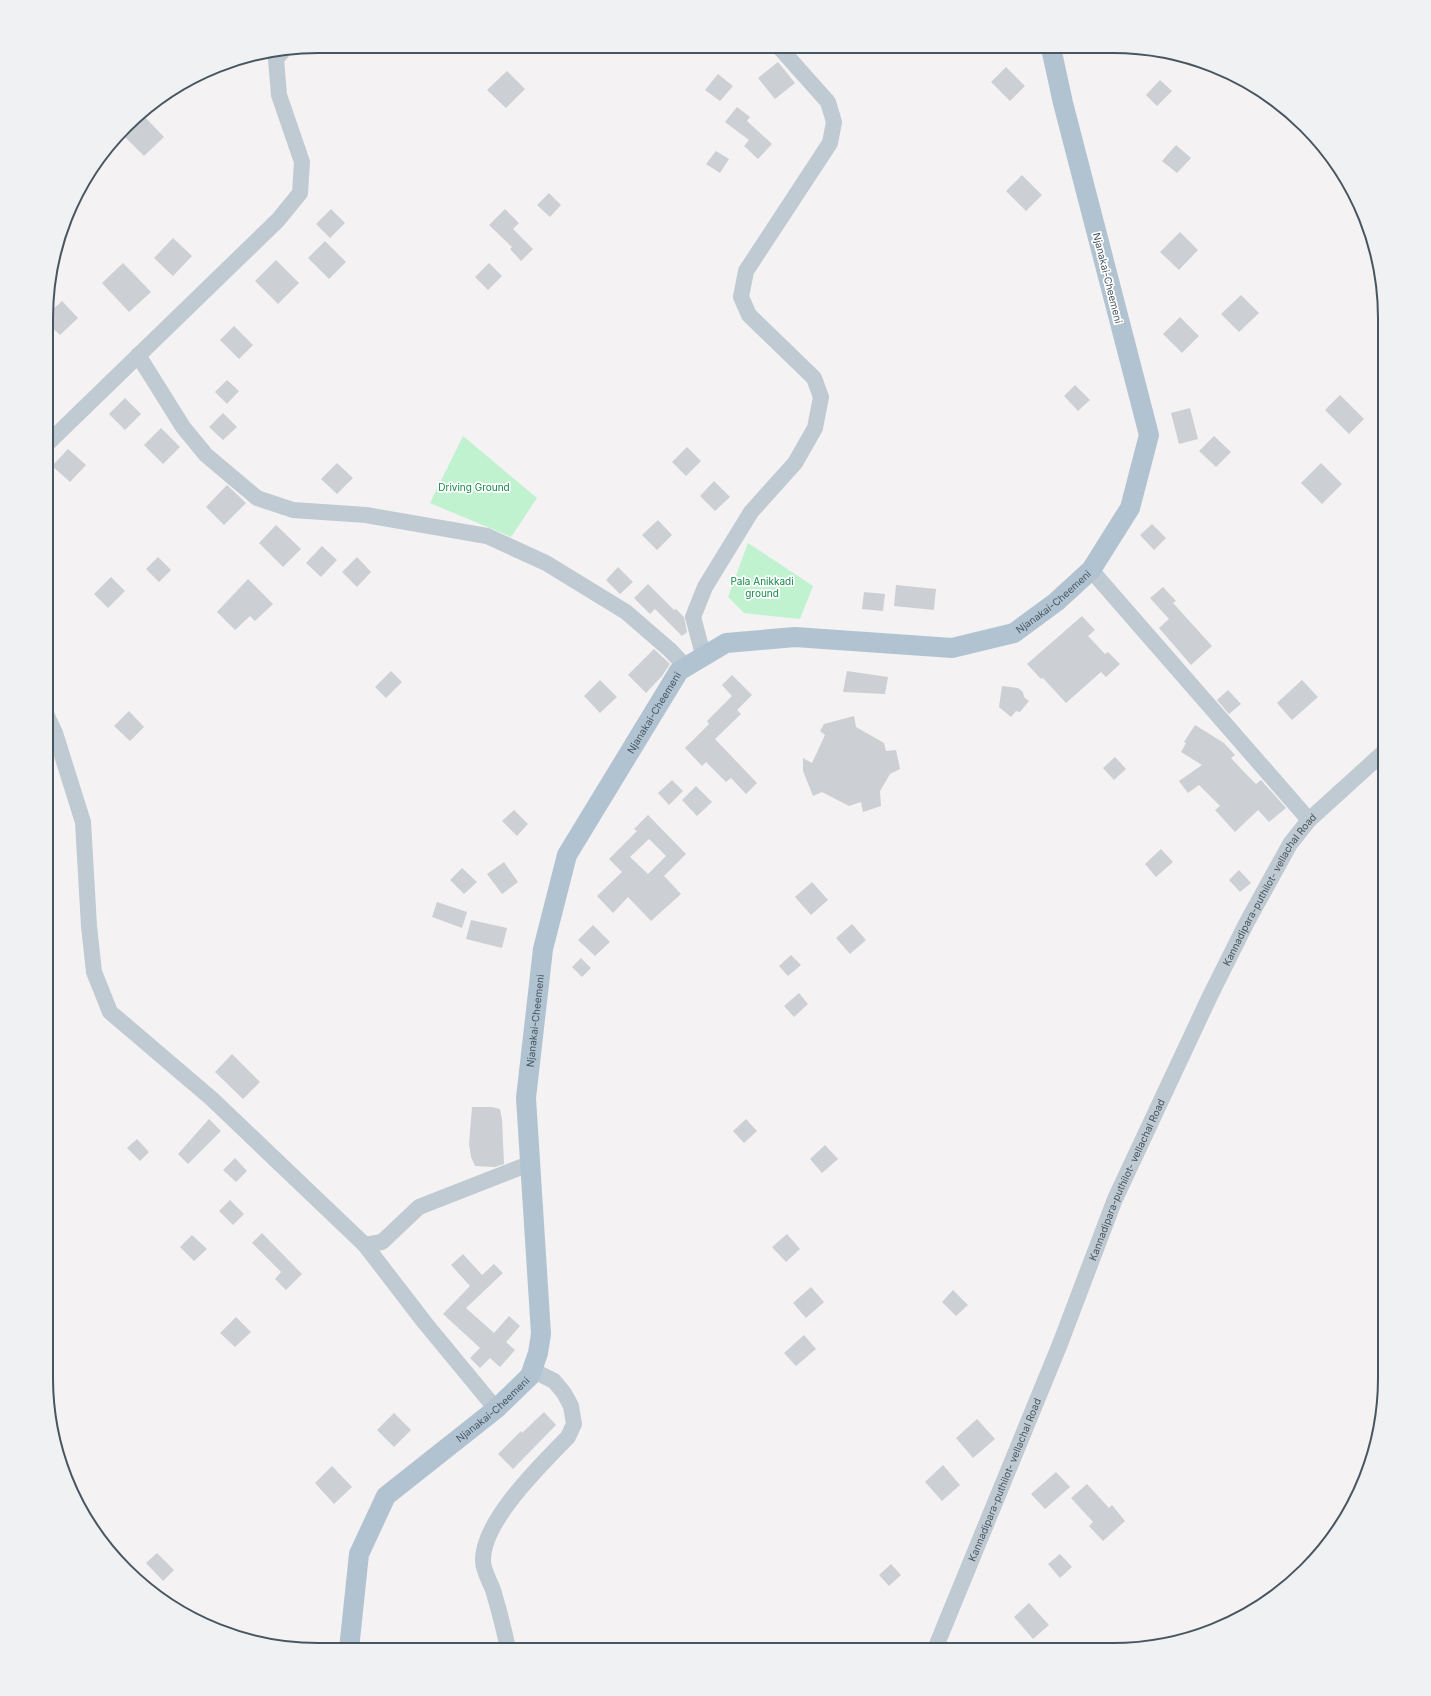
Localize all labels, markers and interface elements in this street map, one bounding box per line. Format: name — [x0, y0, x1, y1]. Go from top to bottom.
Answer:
street label: Njanakai-Cheemeni — [1091, 231, 1125, 325]
park label: Driving Ground — [438, 481, 510, 493]
street label: Njanakai-Cheemeni — [1013, 567, 1093, 636]
park label: Pala Anikkadi ground — [730, 575, 794, 599]
street label: Njanakai-Cheemeni — [624, 670, 683, 755]
street label: Kannadipara-puthilot- vellachal Road — [1220, 811, 1318, 968]
street label: Njanakai-Cheemeni — [524, 974, 546, 1068]
street label: Kannadipara-puthilot- vellachal Road — [1086, 1097, 1167, 1262]
street label: Njanakai-Cheemeni — [454, 1374, 532, 1444]
street label: Kannadipara-puthilot- vellachal Road — [966, 1396, 1043, 1563]

